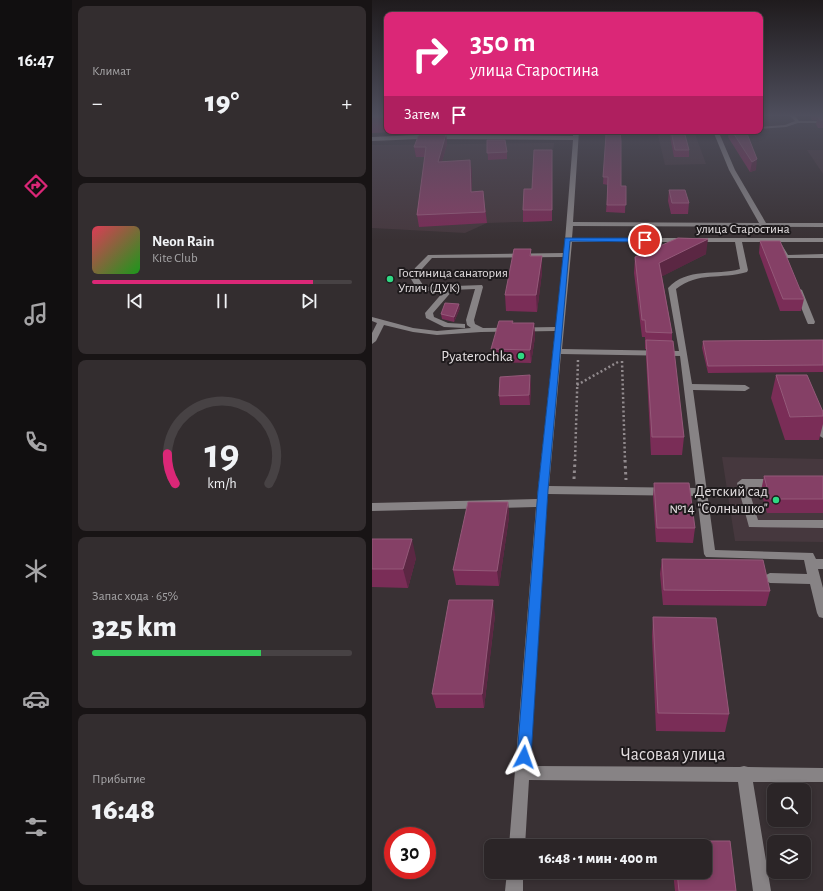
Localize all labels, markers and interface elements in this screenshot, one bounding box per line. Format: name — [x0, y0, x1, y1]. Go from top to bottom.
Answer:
icon: right — [404, 28, 456, 80]
text: 350 m — [470, 29, 536, 57]
text: 16:47 — [18, 52, 54, 70]
text: улица Старостина — [470, 62, 599, 80]
text: Климат — [92, 65, 131, 78]
text: 19° — [205, 87, 239, 117]
text: − — [92, 92, 103, 114]
text: + — [341, 92, 352, 114]
icon: arrive — [448, 104, 470, 126]
text: Затем — [404, 107, 440, 122]
icon: directions — [22, 172, 50, 200]
pin — [628, 223, 662, 257]
street label: улица Старостина — [695, 223, 790, 236]
icon: arrive — [634, 229, 656, 251]
text: Neon Rain — [152, 234, 214, 249]
text: Kite Club — [152, 252, 198, 265]
place label: Гостиница санатория Углич (ДУК) — [398, 267, 508, 295]
marker: Гостиница санатория Углич (ДУК) — [385, 274, 395, 284]
icon: previous — [124, 290, 146, 312]
icon: pause — [211, 290, 233, 312]
icon: next — [298, 290, 320, 312]
icon: music — [22, 300, 50, 328]
place label: Pyaterochka — [441, 349, 513, 364]
marker: Pyaterochka — [516, 351, 526, 361]
icon: phone — [22, 428, 50, 456]
text: 19 — [204, 433, 240, 474]
text: km/h — [207, 476, 237, 490]
place label: Детский сад №14 "Солнышко" — [669, 484, 768, 516]
marker: Детский сад №14 "Солнышко" — [771, 495, 781, 505]
icon: climate — [22, 557, 50, 585]
text: Запас хода · 65% — [92, 590, 178, 603]
text: 325 km — [92, 612, 177, 642]
icon: car — [22, 685, 50, 713]
position arrow — [503, 736, 545, 778]
street label: Часовая улица — [621, 746, 725, 764]
text: Прибытие — [92, 773, 146, 786]
map controls — [767, 783, 811, 879]
button: search — [767, 783, 811, 827]
text: 16:48 — [92, 795, 155, 825]
icon: filters — [22, 813, 50, 841]
speed limit sign: 30 — [384, 827, 436, 879]
button: layers — [767, 835, 811, 879]
text: 16:48 · 1 мин · 400 m — [539, 851, 657, 866]

